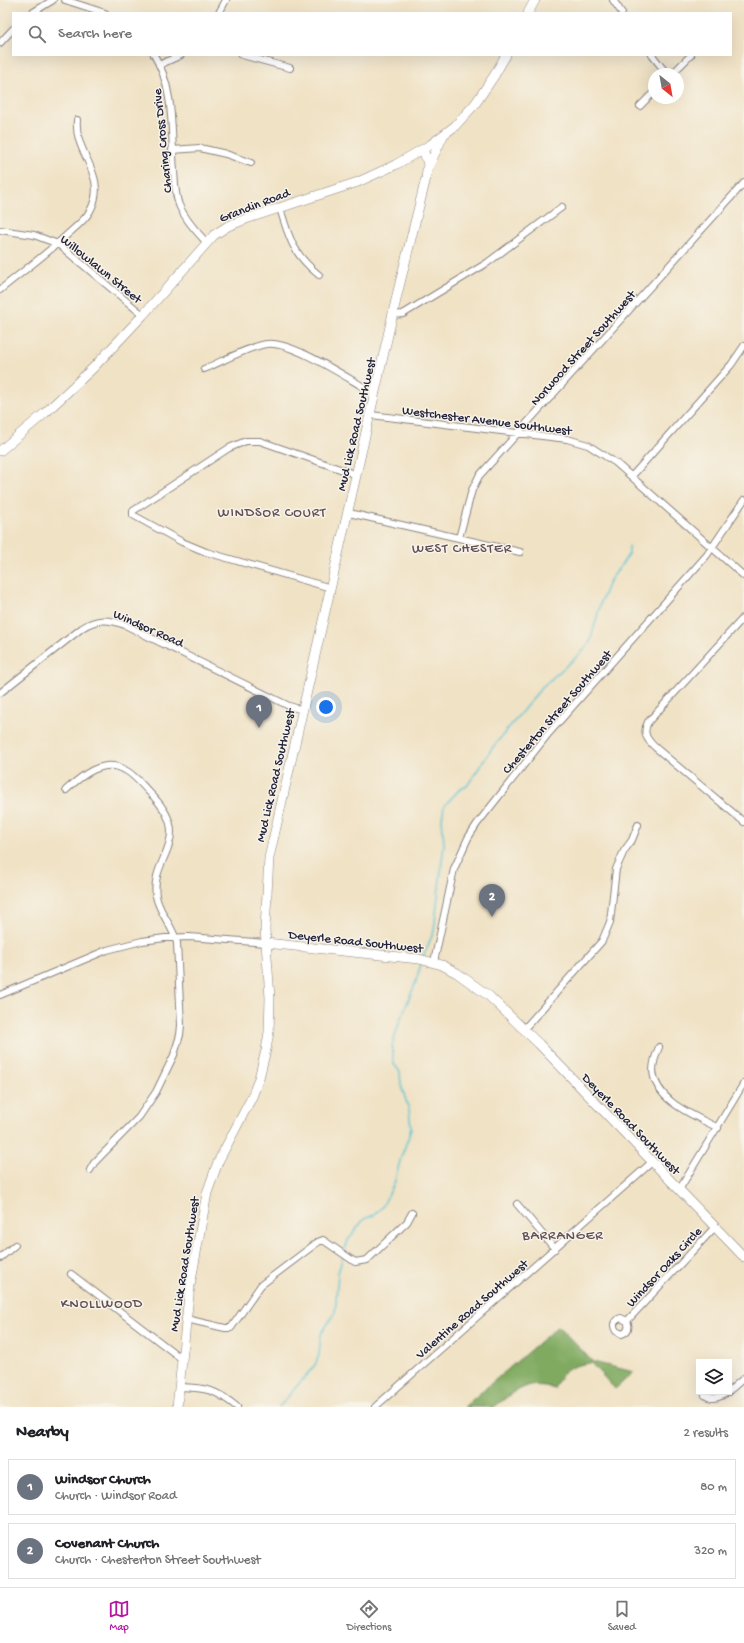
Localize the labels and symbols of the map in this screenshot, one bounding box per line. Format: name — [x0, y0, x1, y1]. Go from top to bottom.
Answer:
north arrow — [648, 68, 684, 104]
street label: Charing Cross Drive — [151, 88, 176, 194]
street label: Grandin Road — [218, 186, 294, 227]
street label: Willowlawn Street — [57, 232, 146, 308]
street label: Norwood Street Southwest — [528, 287, 641, 409]
street label: Mud Lick Road Southwest — [335, 355, 380, 493]
street label: Westchester Avenue Southwest — [401, 404, 574, 440]
district label: WINDSOR COURT — [218, 505, 326, 522]
district label: WEST CHESTER — [412, 541, 512, 558]
street label: Windsor Road — [111, 607, 187, 652]
street label: Chesterton Street Southwest — [500, 646, 617, 778]
pin: 1 — [246, 695, 272, 728]
your location — [316, 697, 336, 717]
street label: Mud Lick Road Southwest — [254, 706, 299, 844]
pin: 2 — [479, 884, 505, 917]
street label: Deyerle Road Southwest — [287, 928, 425, 957]
street label: Deyerle Road Southwest — [577, 1070, 684, 1180]
street label: Mud Lick Road Southwest — [167, 1194, 204, 1333]
street label: Windsor Oaks Circle — [624, 1224, 706, 1311]
district label: BARRANGER — [521, 1228, 604, 1245]
street label: Valentine Road Southwest — [413, 1256, 533, 1363]
district label: KNOLLWOOD — [61, 1296, 143, 1313]

